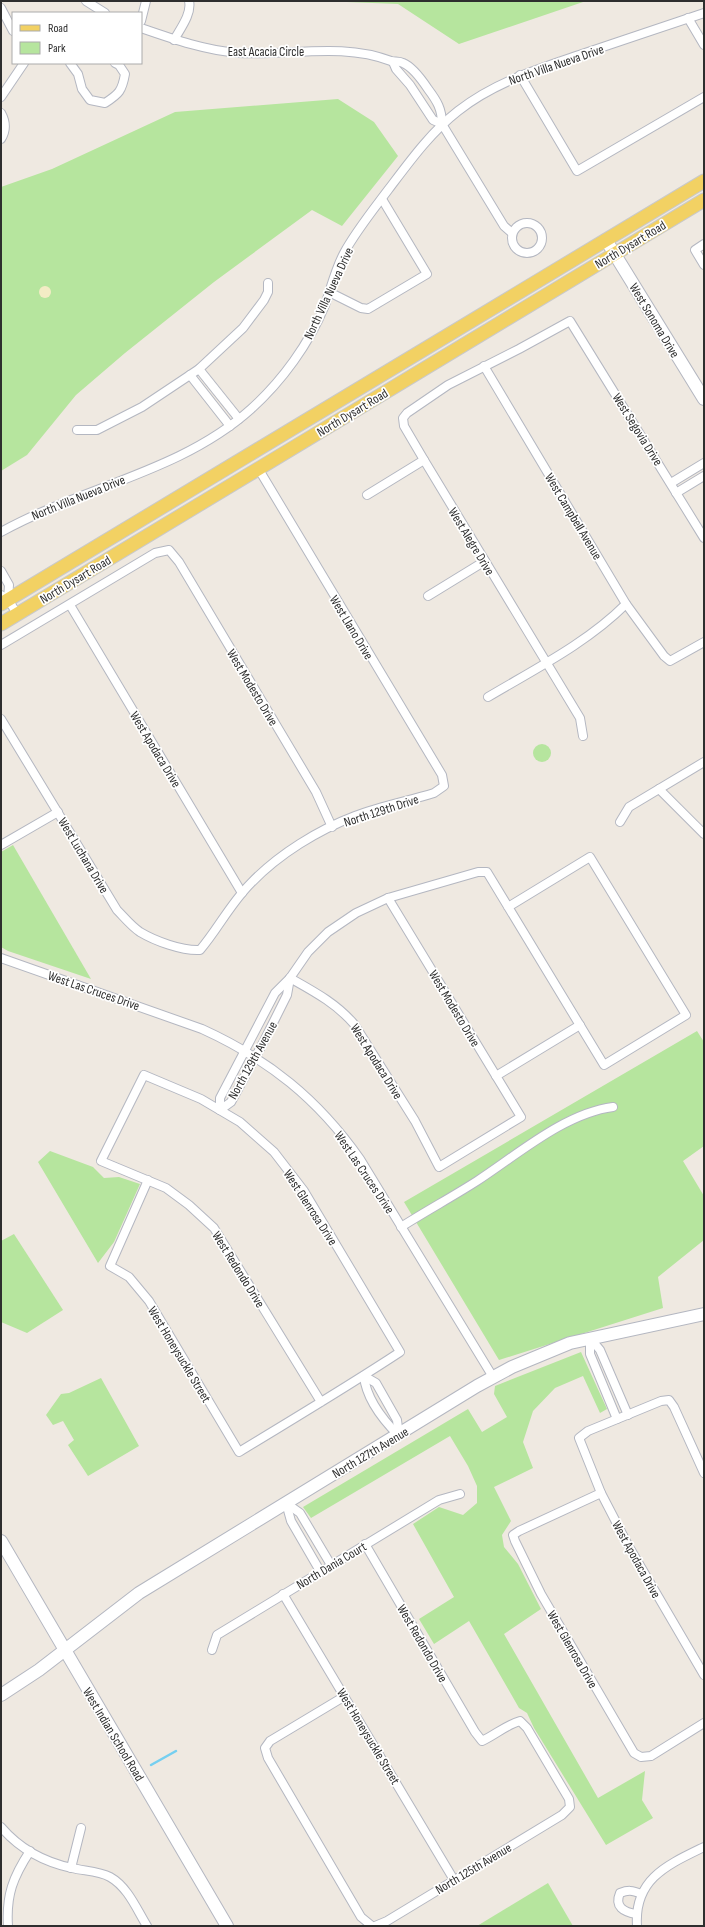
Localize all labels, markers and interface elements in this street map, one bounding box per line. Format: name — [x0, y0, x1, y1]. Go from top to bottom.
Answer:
legend — [12, 12, 142, 64]
text: Road — [48, 21, 68, 36]
text: Park — [48, 41, 66, 56]
street label: North Villa Nueva Drive — [507, 41, 606, 89]
street label: East Acacia Circle — [228, 44, 304, 60]
street label: North Dysart Road — [592, 217, 669, 272]
street label: North Villa Nueva Drive — [301, 245, 357, 342]
street label: West Sonoma Drive — [626, 280, 683, 361]
street label: North Dysart Road — [314, 385, 391, 440]
street label: West Segovia Drive — [608, 390, 666, 469]
street label: West Campbell Avenue — [541, 470, 605, 563]
street label: North Villa Nueva Drive — [29, 472, 127, 524]
street label: West Alegre Drive — [445, 505, 498, 578]
street label: North Dysart Road — [37, 552, 114, 607]
street label: West Llano Drive — [326, 592, 377, 663]
street label: West Modesto Drive — [223, 646, 281, 729]
street label: West Apodaca Drive — [126, 709, 184, 790]
street label: North 129th Drive — [342, 791, 421, 831]
street label: West Luchana Drive — [54, 815, 112, 896]
street label: West Modesto Drive — [425, 967, 483, 1050]
street label: West Las Cruces Drive — [46, 968, 142, 1014]
street label: North 129th Avenue — [225, 1019, 281, 1102]
street label: West Apodaca Drive — [347, 1021, 406, 1102]
street label: West Las Cruces Drive — [331, 1128, 398, 1217]
street label: West Glenrosa Drive — [280, 1167, 341, 1248]
street label: West Redondo Drive — [208, 1228, 268, 1311]
street label: West Honeysuckle Street — [144, 1304, 214, 1406]
street label: North 127th Avenue — [329, 1424, 412, 1482]
street label: West Apodaca Drive — [608, 1518, 664, 1601]
street label: North Dania Court — [294, 1539, 369, 1593]
street label: West Redondo Drive — [393, 1602, 451, 1685]
street label: West Glenrosa Drive — [543, 1608, 601, 1691]
street label: West Indian School Road — [79, 1685, 147, 1784]
street label: West Honeysuckle Street — [333, 1686, 403, 1788]
street label: North 125th Avenue — [432, 1840, 515, 1898]

